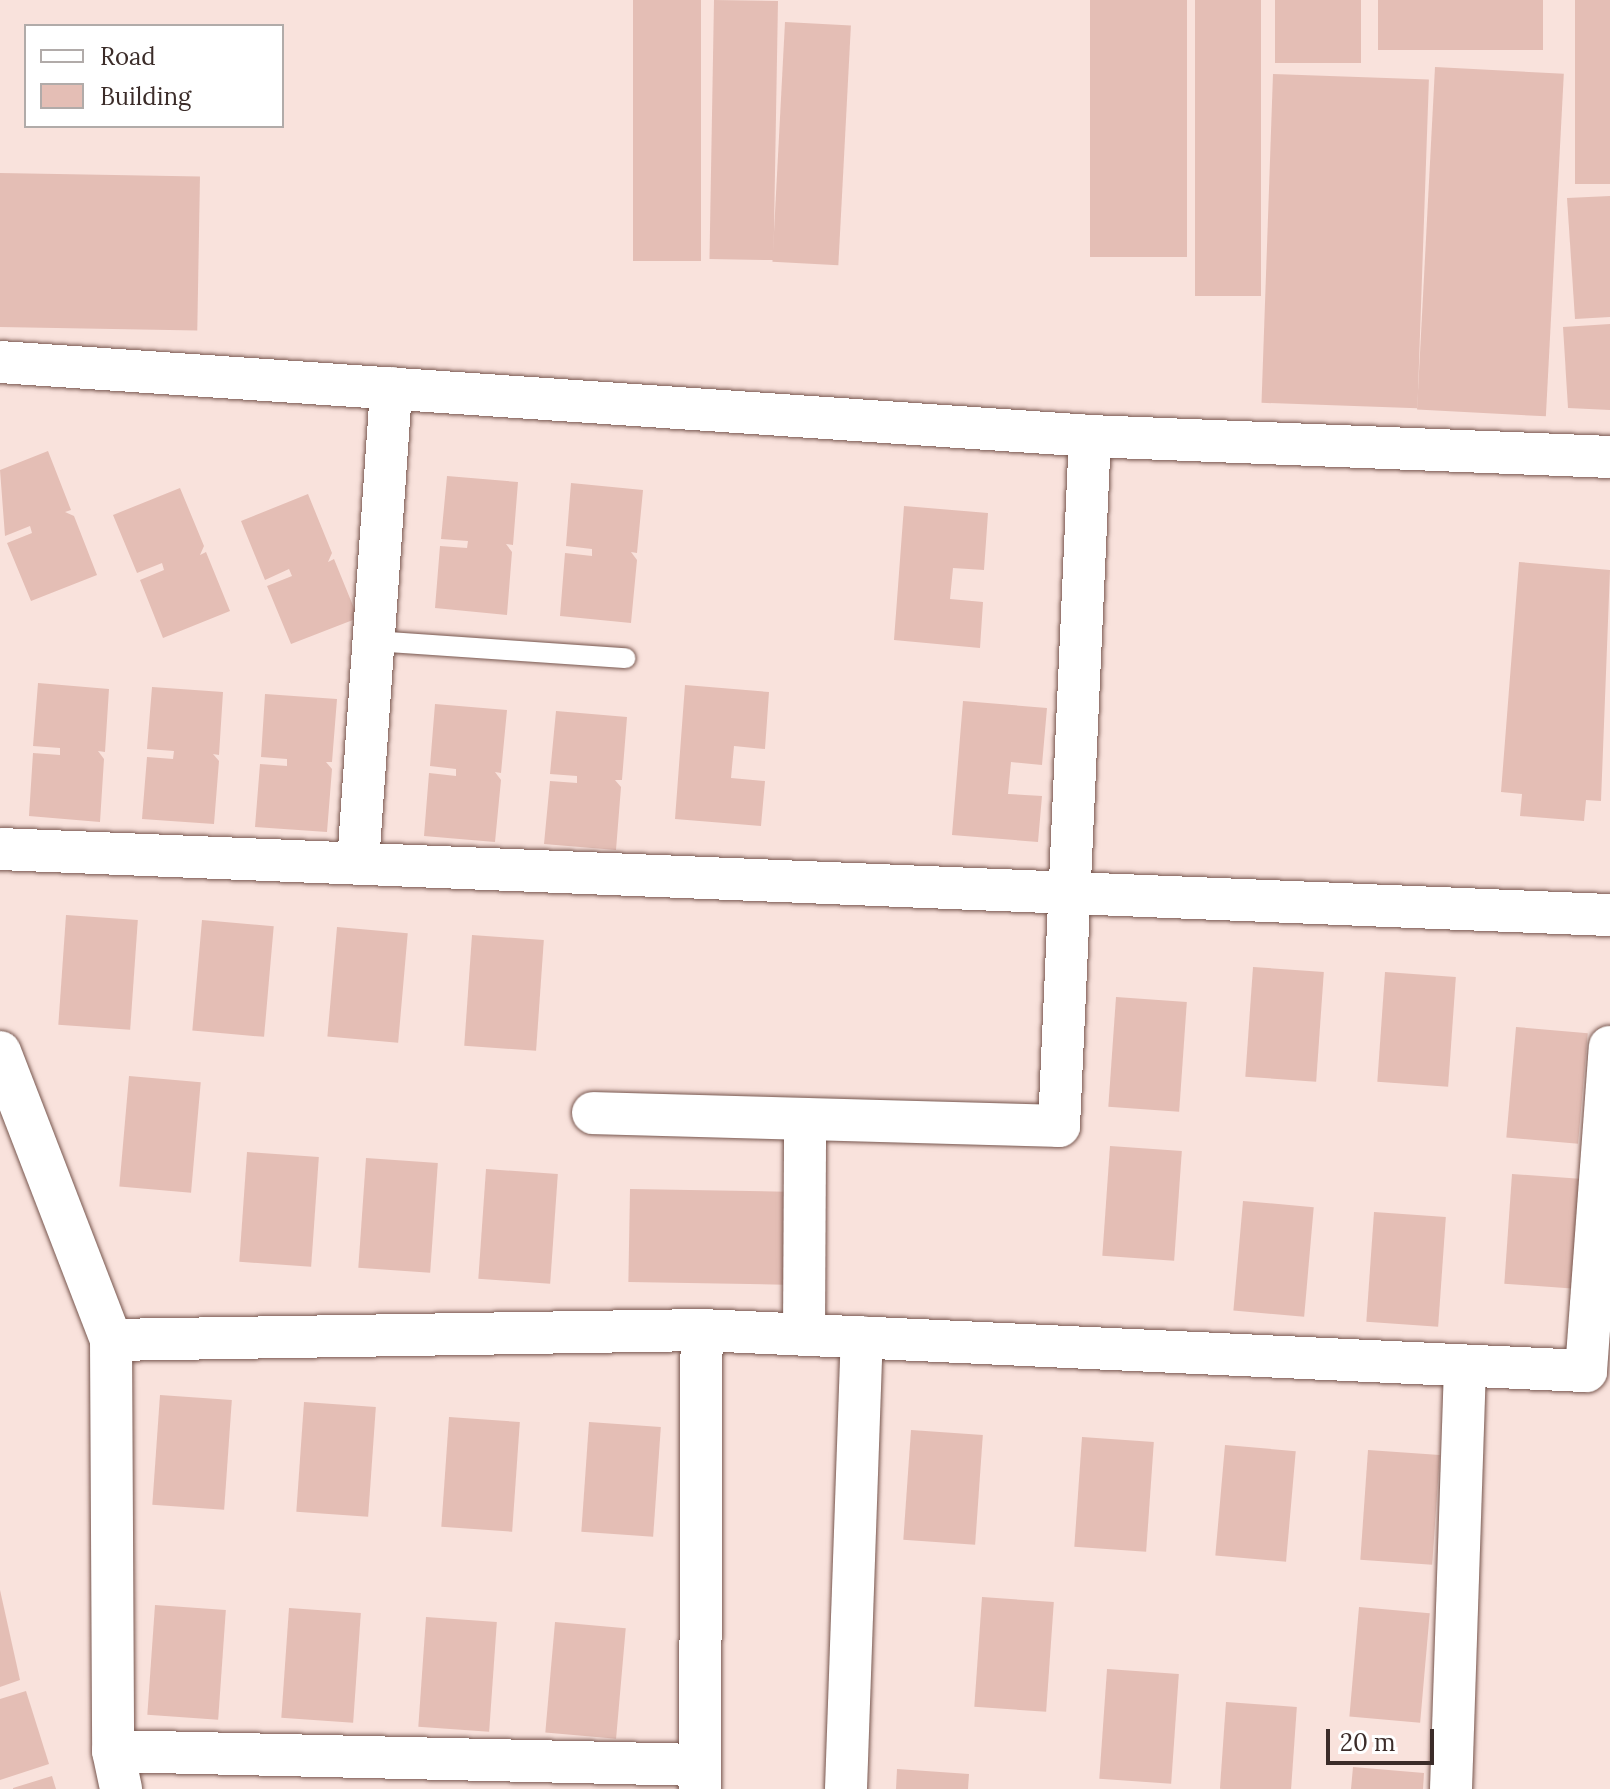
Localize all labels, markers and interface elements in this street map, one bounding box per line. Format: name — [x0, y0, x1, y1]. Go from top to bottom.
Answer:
legend — [24, 24, 284, 128]
text: Road — [100, 41, 156, 72]
text: Building — [100, 81, 191, 112]
scale bar — [1330, 1713, 1438, 1763]
text: 20 m — [1340, 1727, 1396, 1758]

